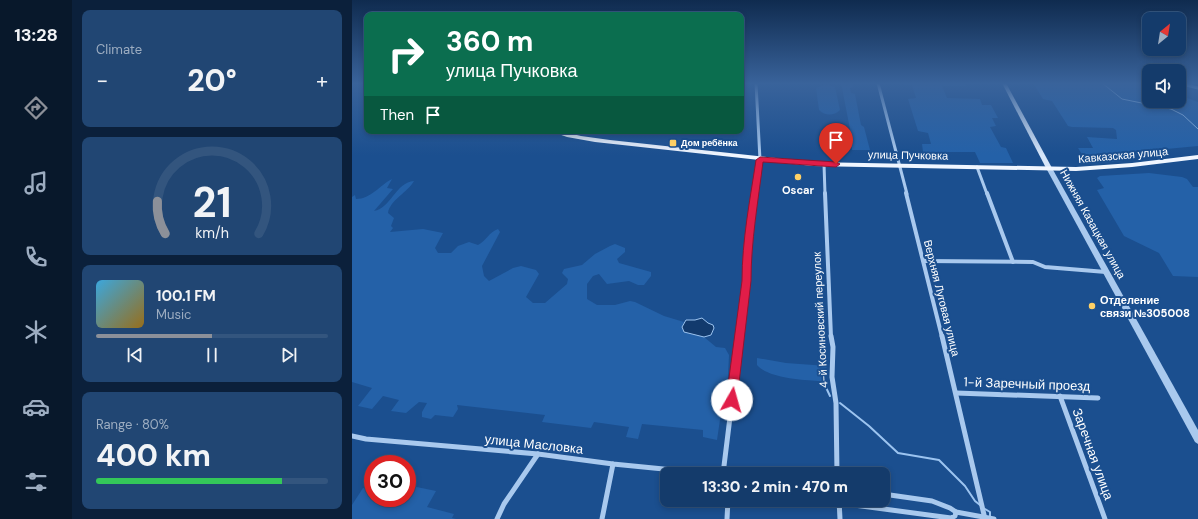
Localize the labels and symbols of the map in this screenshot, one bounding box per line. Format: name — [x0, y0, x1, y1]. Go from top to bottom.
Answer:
north arrow — [1142, 12, 1186, 56]
pin — [819, 123, 853, 164]
place label: Дом ребёнка — [681, 137, 739, 149]
marker: Дом ребёнка — [668, 138, 678, 148]
street label: Кавказская улица — [1077, 144, 1169, 166]
street label: улица Пучковка — [868, 147, 949, 163]
street label: Нижняя Казацкая улица — [1057, 167, 1129, 282]
marker: Oscar — [793, 172, 803, 182]
place label: Oscar — [782, 183, 815, 197]
street label: Верхняя Луговая улица — [921, 238, 963, 359]
street label: 4-й Косиновский переулок — [809, 251, 831, 388]
place label: Отделение связи №305008 — [1100, 293, 1190, 320]
marker: Отделение связи №305008 — [1087, 301, 1097, 311]
street label: 1-й Заречный проезд — [963, 373, 1091, 395]
position arrow — [711, 379, 753, 421]
street label: Заречная улица — [1069, 406, 1118, 503]
street label: улица Масловка — [484, 430, 585, 458]
speed limit sign: 30 — [364, 455, 416, 507]

